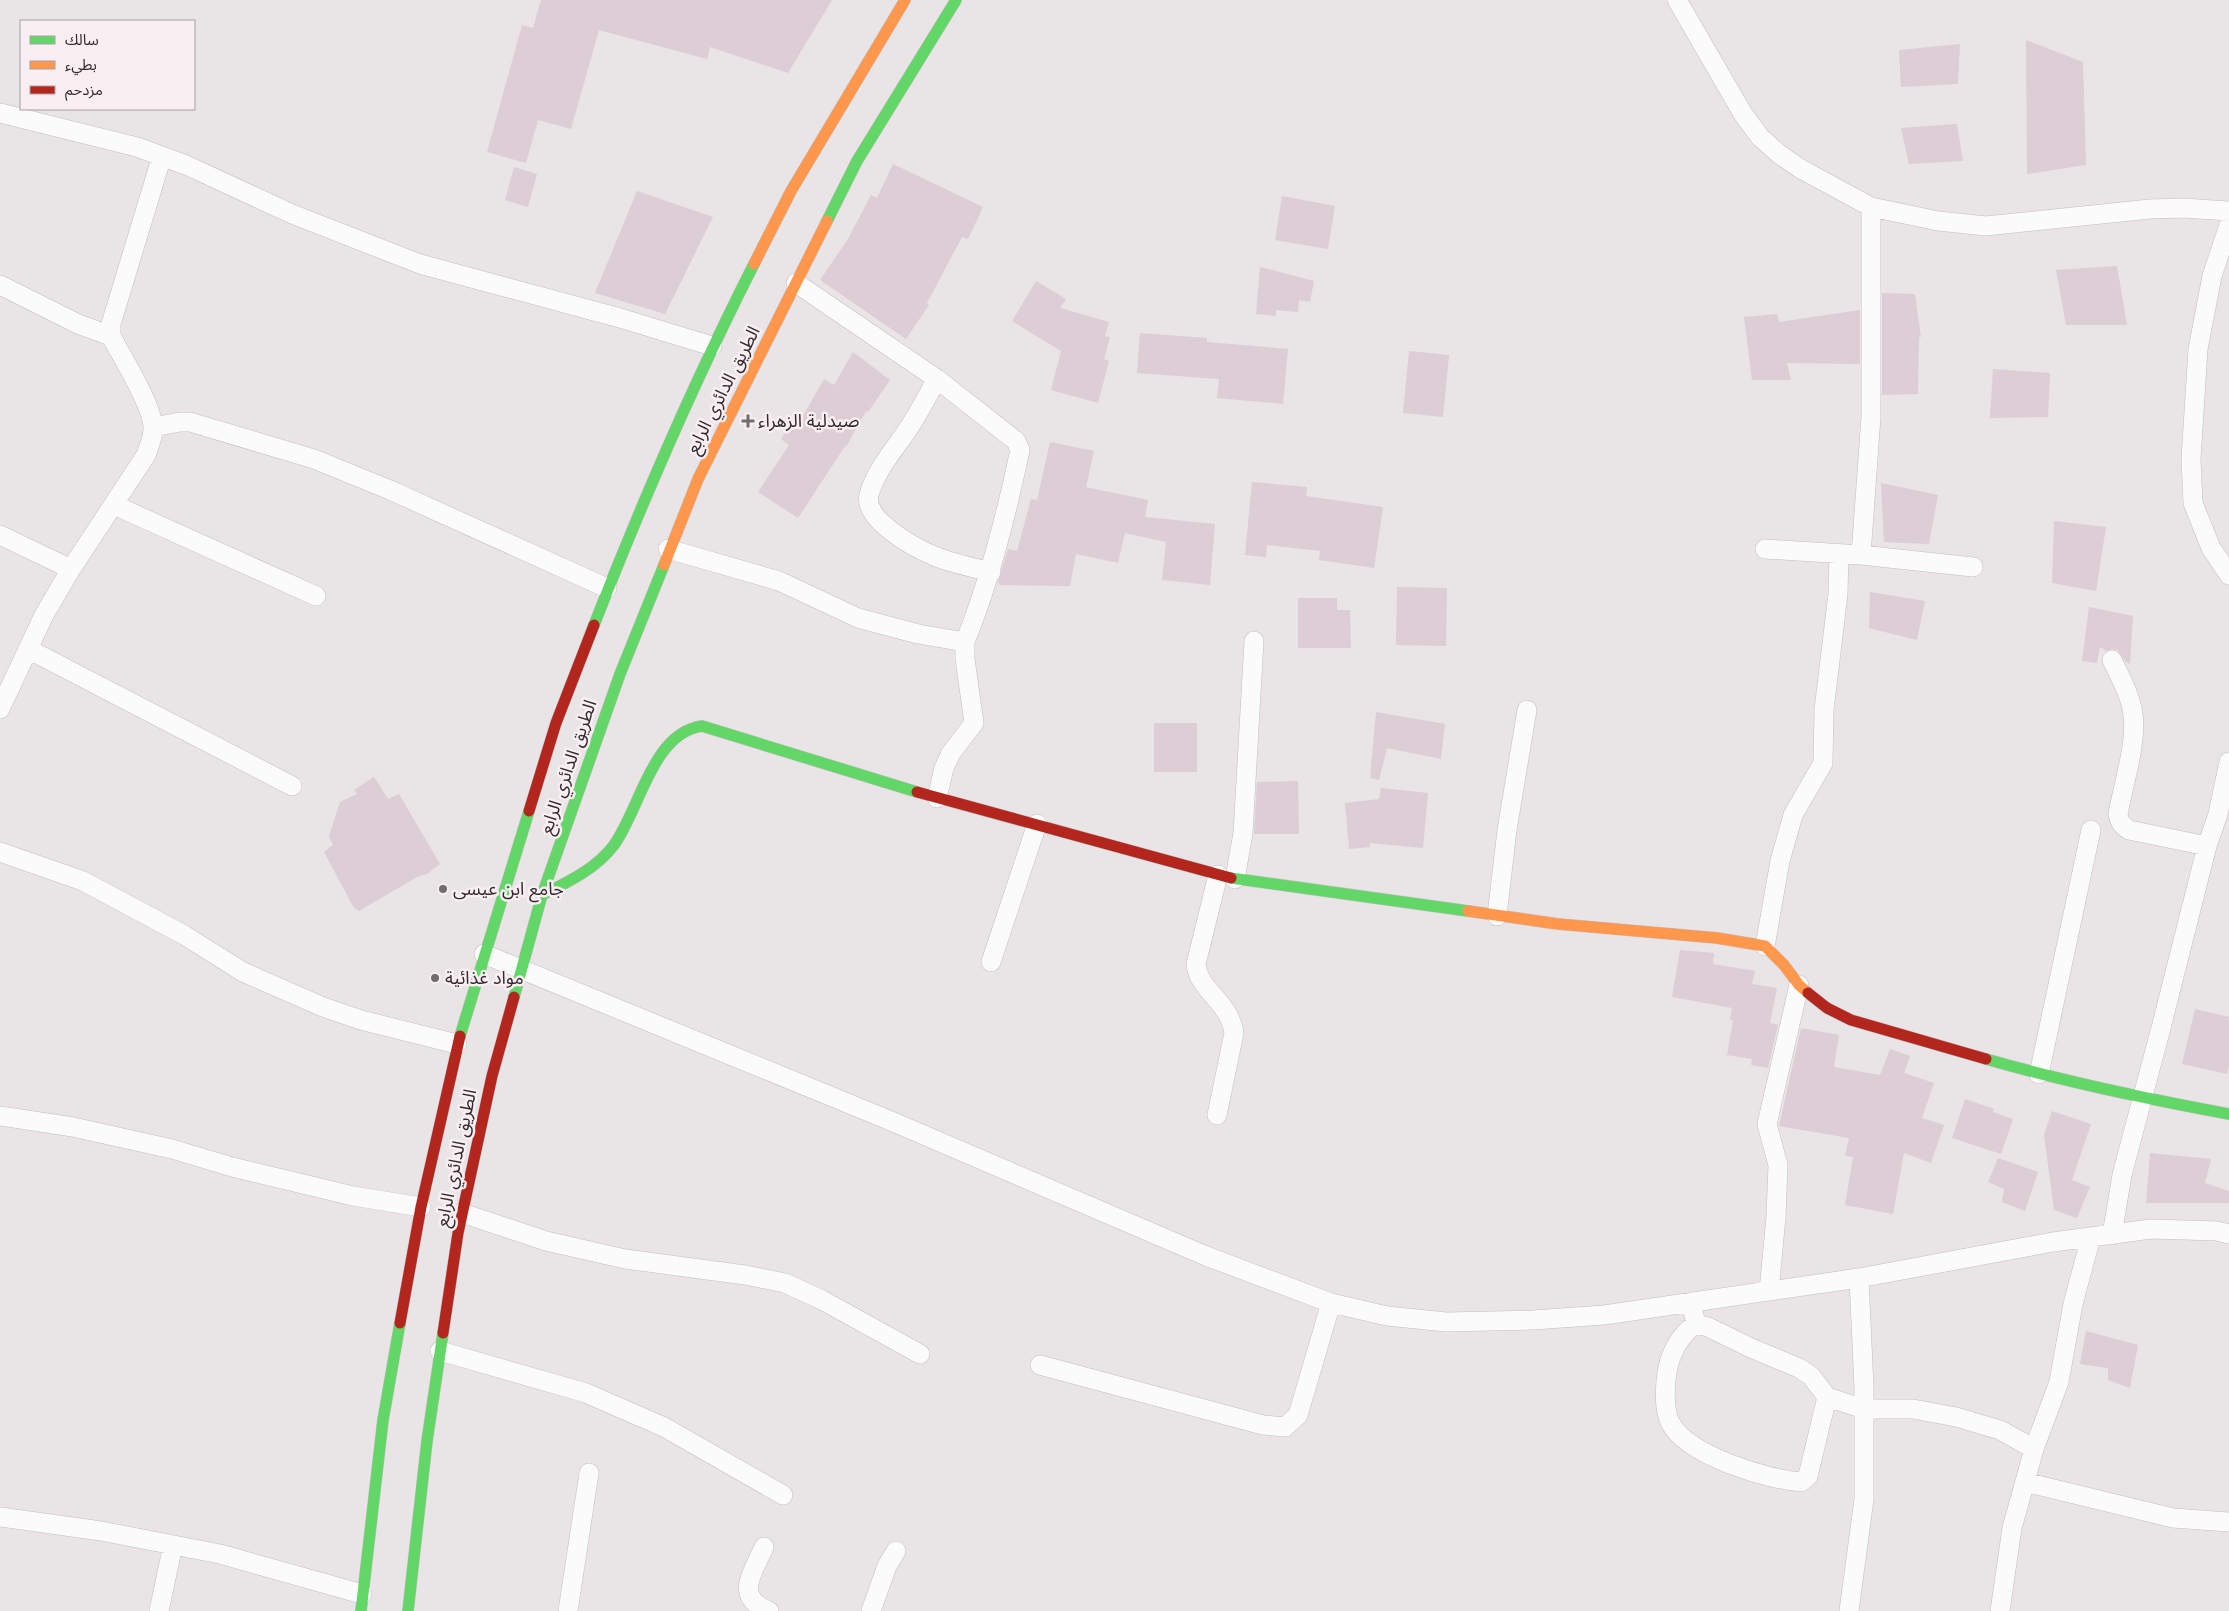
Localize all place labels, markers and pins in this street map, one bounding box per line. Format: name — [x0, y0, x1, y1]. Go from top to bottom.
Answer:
place label: صيدلية الزهراء — [758, 410, 860, 432]
marker: صيدلية الزهراء — [742, 415, 754, 427]
place label: جامع ابن عيسى — [453, 878, 564, 903]
marker: جامع ابن عيسى — [437, 883, 449, 895]
place label: مواد غذائية — [445, 967, 524, 989]
marker: مواد غذائية — [429, 972, 441, 984]

